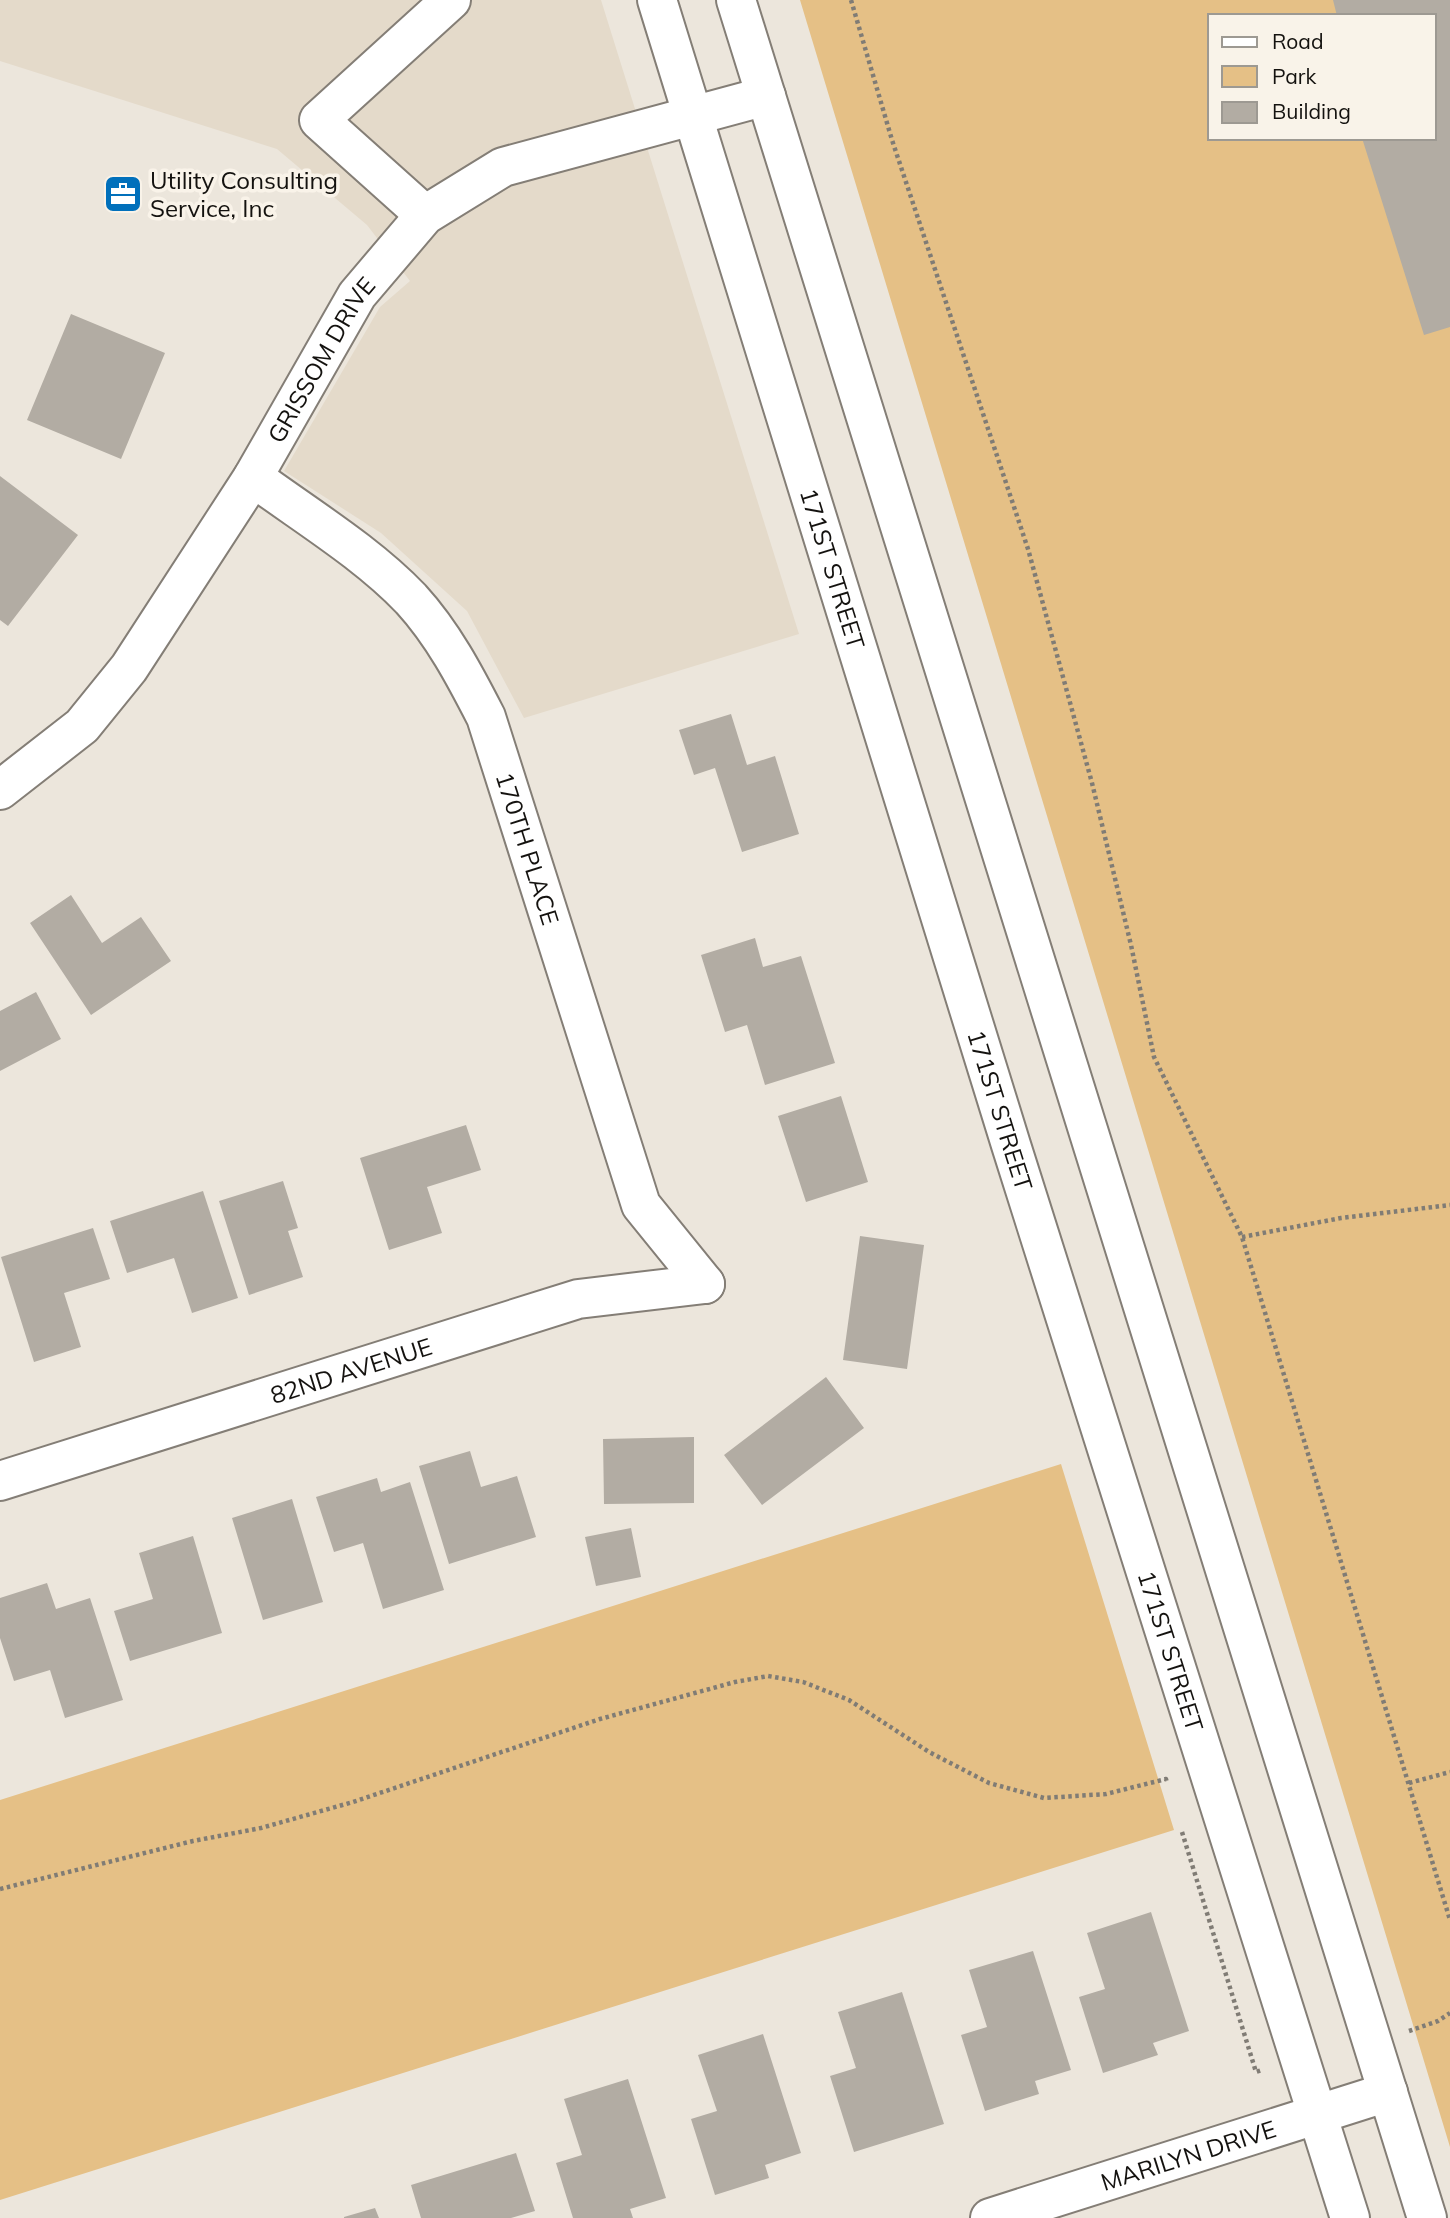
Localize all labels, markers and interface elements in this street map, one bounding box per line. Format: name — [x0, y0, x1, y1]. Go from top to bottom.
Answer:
legend — [1208, 14, 1436, 140]
text: Road — [1272, 28, 1323, 54]
text: Park — [1272, 63, 1316, 89]
text: Building — [1272, 98, 1351, 124]
place label: Utility Consulting Service, Inc — [150, 165, 338, 223]
office icon: Utility Consulting Service, Inc — [102, 173, 144, 215]
street label: GRISSOM DRIVE — [261, 270, 381, 448]
street label: 171ST STREET — [794, 484, 872, 653]
street label: 170TH PLACE — [489, 768, 566, 928]
street label: 171ST STREET — [961, 1026, 1040, 1195]
street label: 82ND AVENUE — [266, 1331, 436, 1410]
street label: 171ST STREET — [1131, 1567, 1210, 1735]
street label: MARILYN DRIVE — [1097, 2113, 1280, 2197]

